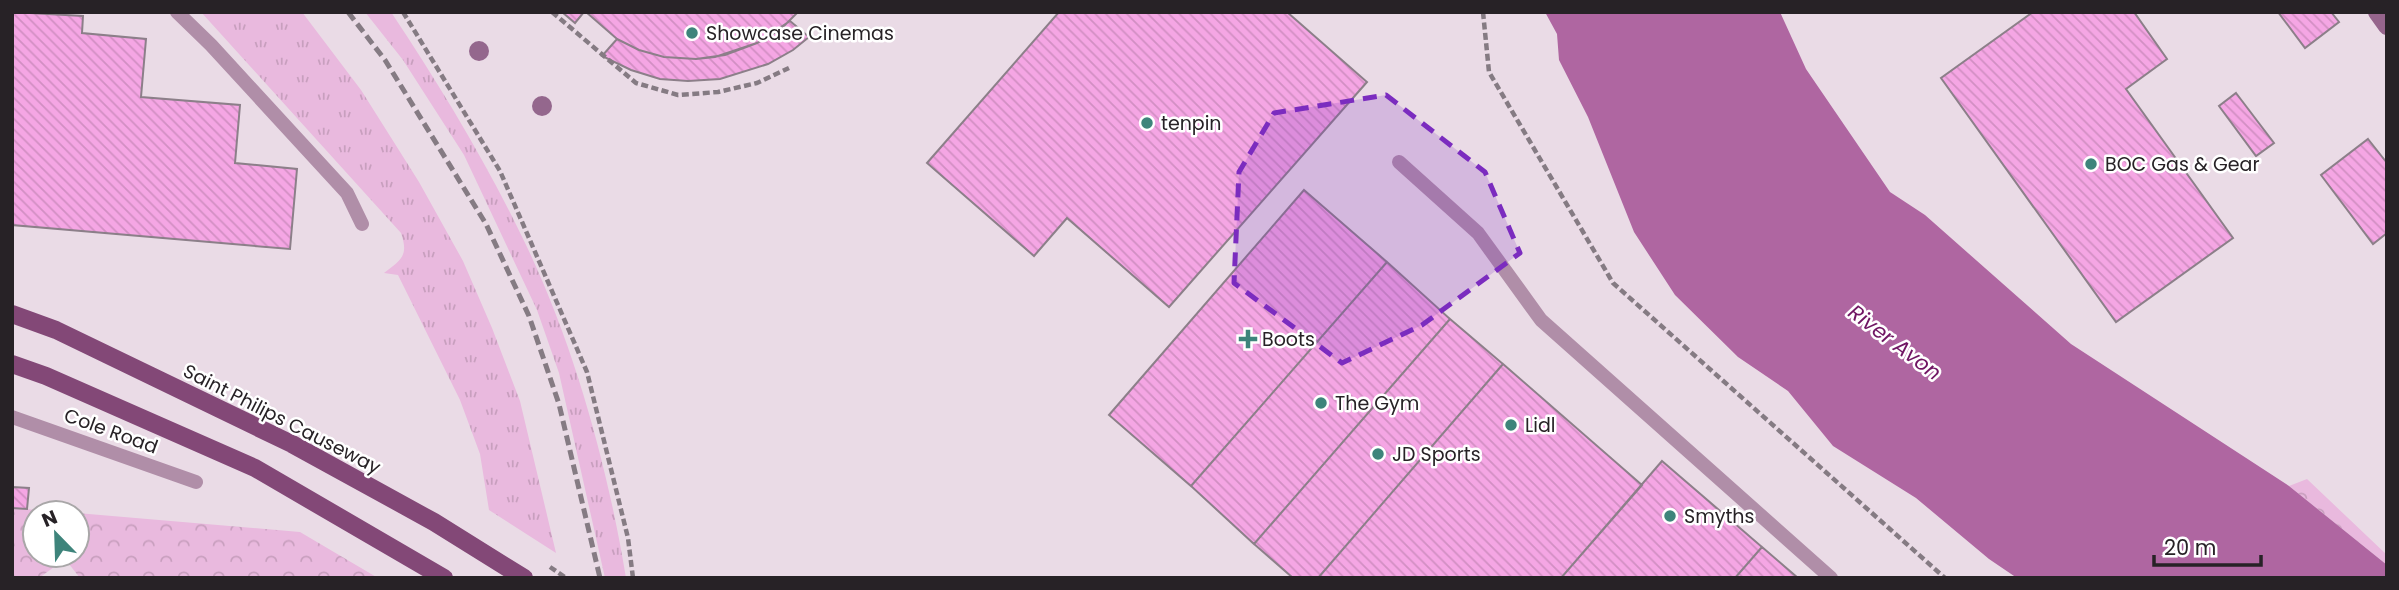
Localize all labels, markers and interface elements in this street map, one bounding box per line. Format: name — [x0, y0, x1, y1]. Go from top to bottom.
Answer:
place label: Showcase Cinemas — [706, 20, 894, 47]
marker: Showcase Cinemas — [684, 25, 700, 41]
place label: tenpin — [1161, 110, 1222, 137]
marker: tenpin — [1139, 115, 1155, 131]
place label: BOC Gas & Gear — [2105, 151, 2260, 178]
marker: BOC Gas & Gear — [2083, 156, 2099, 172]
water label: River Avon — [1842, 297, 1948, 387]
place label: Boots — [1262, 326, 1315, 353]
marker: Boots — [1240, 331, 1256, 347]
street label: Saint Philips Causeway — [179, 357, 386, 481]
place label: The Gym — [1335, 390, 1419, 417]
marker: The Gym — [1313, 395, 1329, 411]
street label: Cole Road — [60, 402, 162, 460]
place label: Lidl — [1525, 412, 1555, 439]
marker: Lidl — [1503, 417, 1519, 433]
place label: JD Sports — [1392, 441, 1481, 468]
marker: JD Sports — [1370, 446, 1386, 462]
north arrow — [21, 499, 91, 569]
place label: Smyths — [1684, 503, 1754, 530]
text: N — [38, 504, 61, 534]
marker: Smyths — [1662, 508, 1678, 524]
scale bar — [2154, 524, 2261, 568]
text: 20 m — [2164, 533, 2217, 562]

